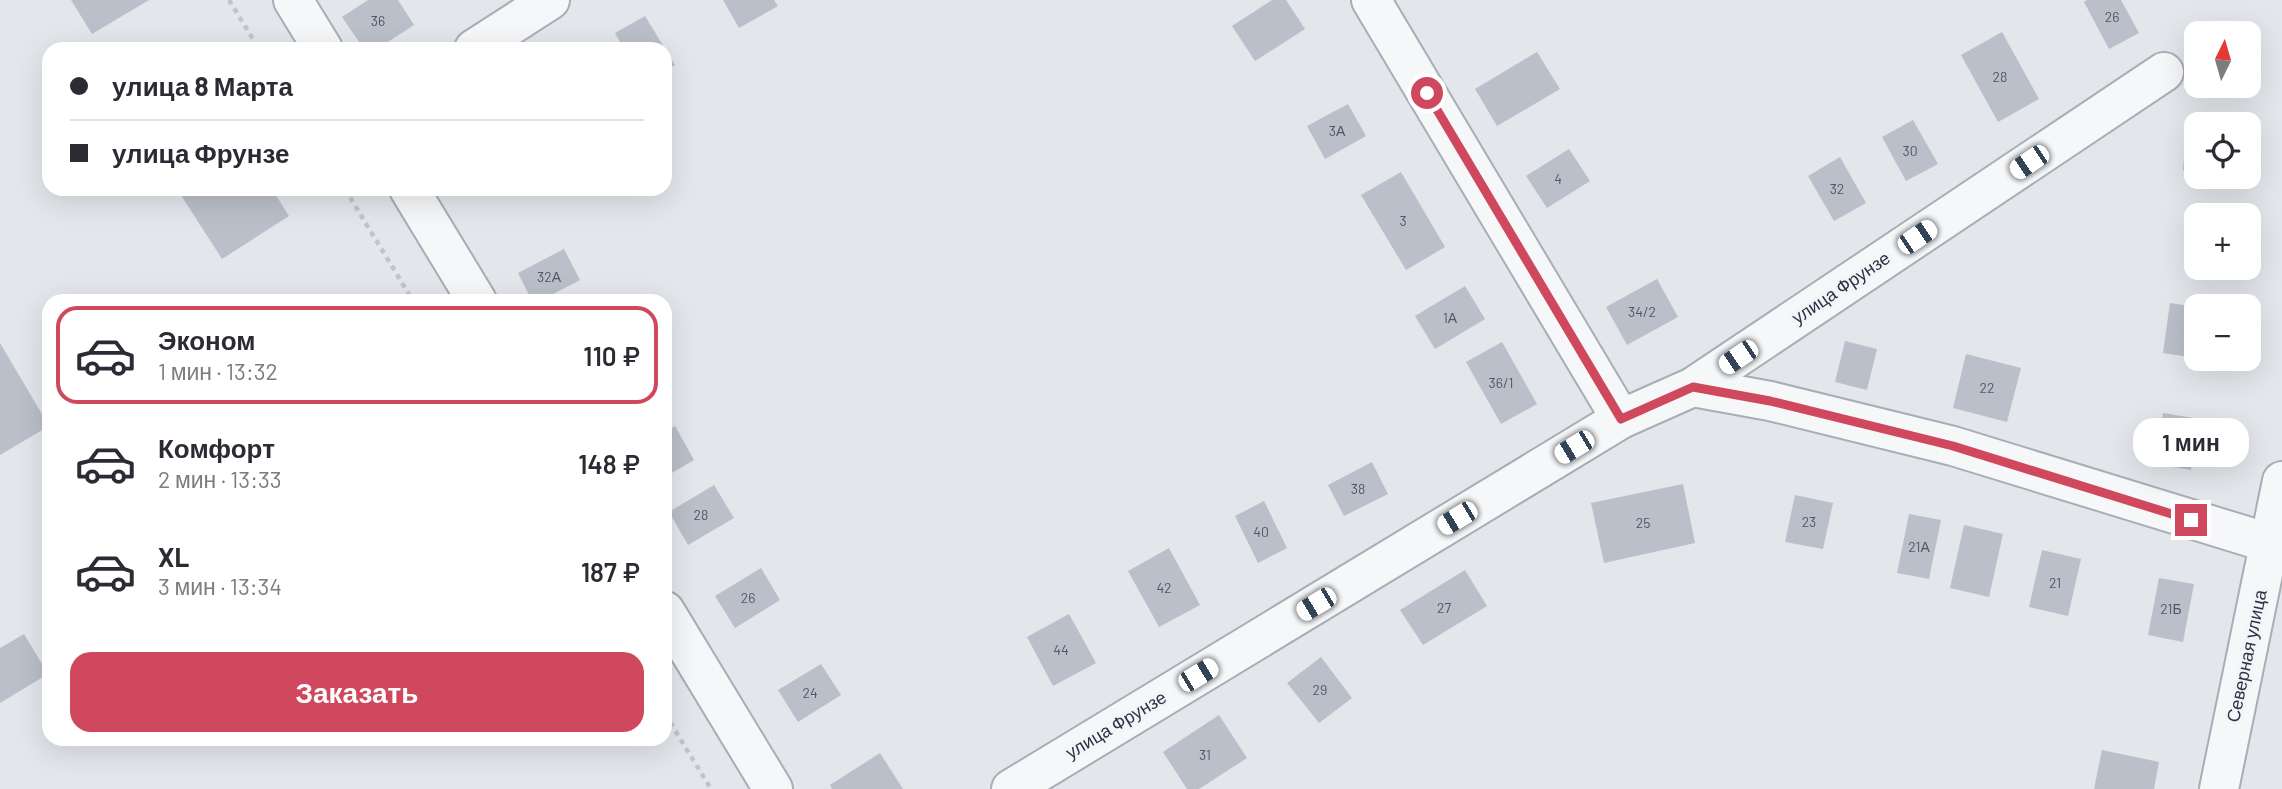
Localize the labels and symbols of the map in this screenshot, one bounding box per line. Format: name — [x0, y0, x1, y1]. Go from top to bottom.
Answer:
house number: 26 — [2105, 8, 2119, 25]
house number: 36 — [371, 12, 385, 29]
north arrow — [2184, 21, 2261, 98]
house number: 28 — [1993, 68, 2007, 85]
route start — [1411, 77, 1443, 109]
house number: 3А — [1329, 122, 1346, 139]
house number: 30 — [1902, 142, 1918, 159]
car — [2006, 142, 2053, 182]
house number: 4 — [1554, 170, 1562, 187]
house number: 32 — [1830, 180, 1844, 197]
house number: 3 — [1399, 212, 1407, 229]
car — [1894, 217, 1941, 257]
street label: улица Фрунзе — [1787, 246, 1894, 328]
house number: 32А — [537, 268, 562, 285]
house number: 34/2 — [1628, 303, 1656, 320]
house number: 1А — [1443, 309, 1458, 326]
car — [1715, 337, 1762, 377]
house number: 36/1 — [1489, 374, 1513, 391]
house number: 22 — [1979, 379, 1995, 396]
callout: 1 мин — [2133, 419, 2249, 468]
car — [1551, 427, 1598, 467]
house number: 38 — [1351, 480, 1365, 497]
car — [1434, 498, 1481, 538]
route end — [2175, 504, 2207, 536]
house number: 28 — [694, 506, 708, 523]
house number: 23 — [1802, 513, 1816, 530]
house number: 25 — [1636, 514, 1650, 531]
house number: 40 — [1253, 523, 1269, 540]
house number: 21А — [1908, 538, 1930, 555]
house number: 21 — [2049, 574, 2061, 591]
house number: 42 — [1156, 579, 1172, 596]
car — [1293, 584, 1340, 624]
street label: Северная улица — [2221, 586, 2271, 724]
house number: 26 — [741, 589, 755, 606]
house number: 27 — [1437, 599, 1451, 616]
house number: 21Б — [2160, 600, 2182, 617]
house number: 44 — [1053, 641, 1069, 658]
car — [1175, 655, 1222, 695]
house number: 29 — [1313, 681, 1327, 698]
house number: 24 — [802, 684, 818, 701]
street label: улица Фрунзе — [1061, 685, 1170, 763]
house number: 31 — [1199, 746, 1211, 763]

